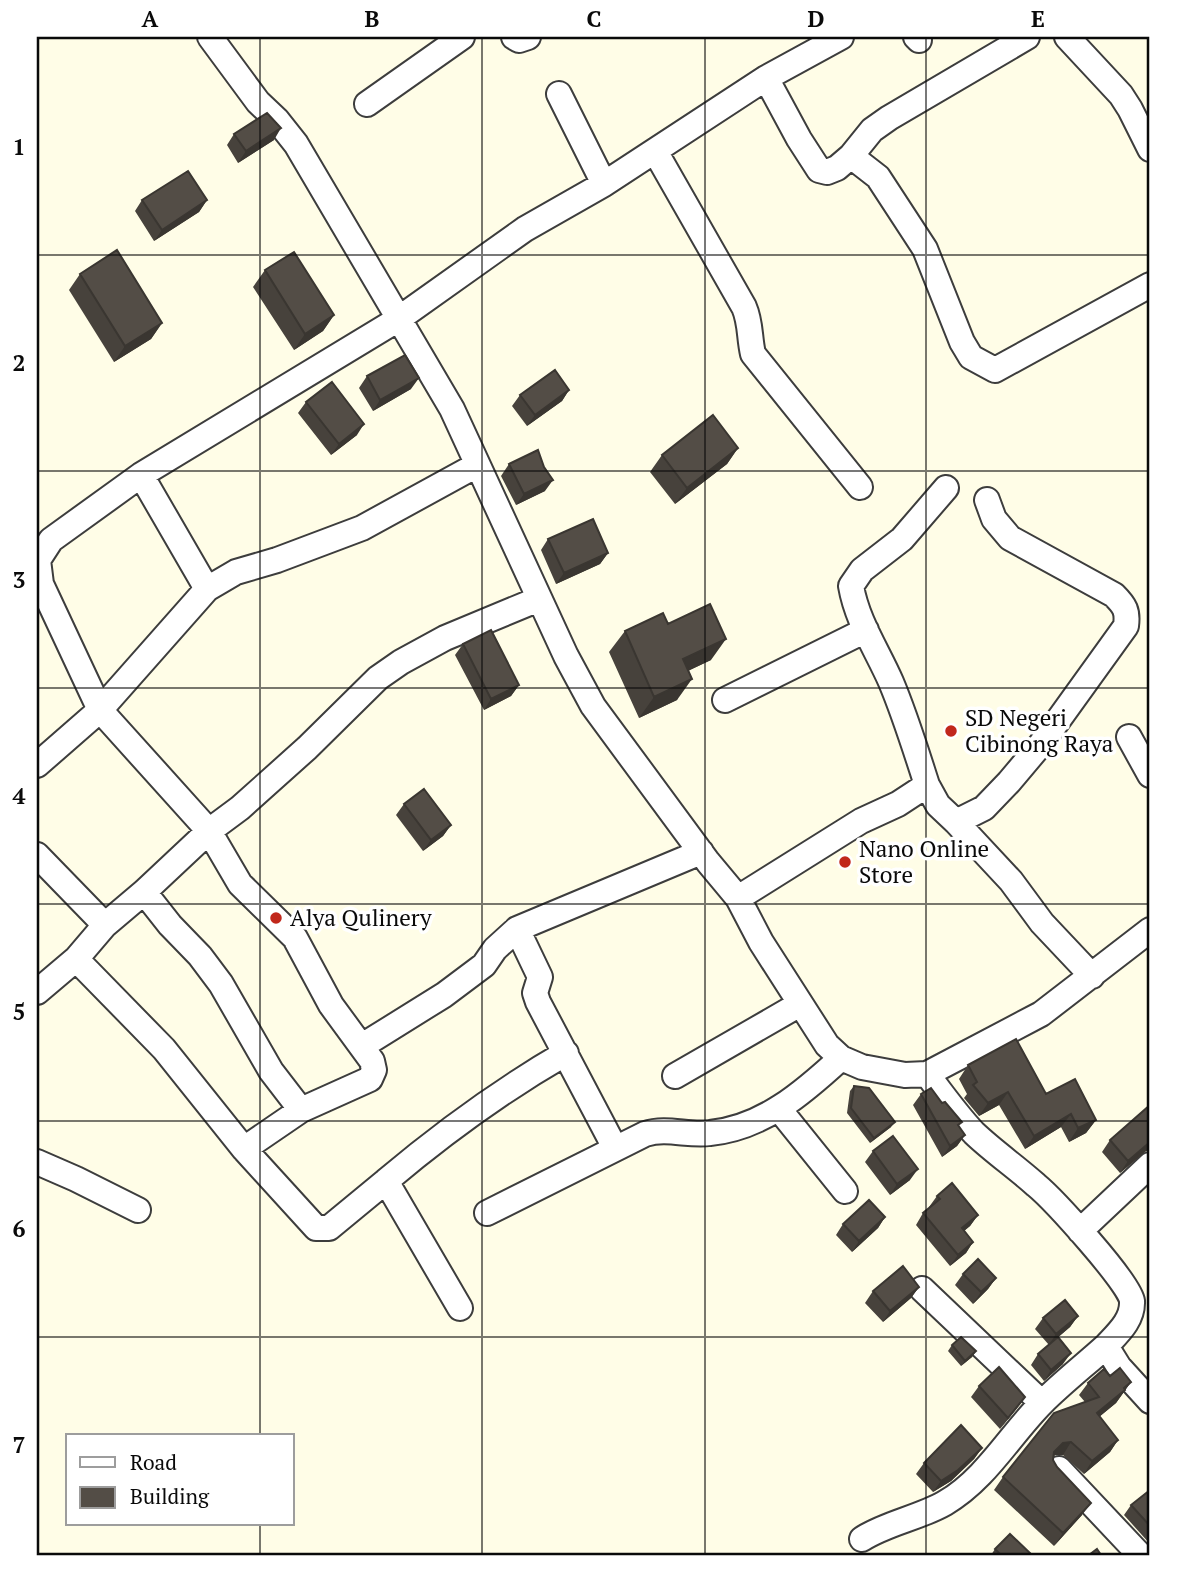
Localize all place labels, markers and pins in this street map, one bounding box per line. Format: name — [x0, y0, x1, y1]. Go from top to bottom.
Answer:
place label: SD Negeri Cibinong Raya — [965, 702, 1114, 759]
marker: SD Negeri Cibinong Raya — [943, 723, 959, 739]
place label: Nano Online Store — [859, 833, 989, 890]
marker: Nano Online Store — [837, 854, 853, 870]
place label: Alya Qulinery — [290, 902, 432, 933]
marker: Alya Qulinery — [268, 910, 284, 926]

